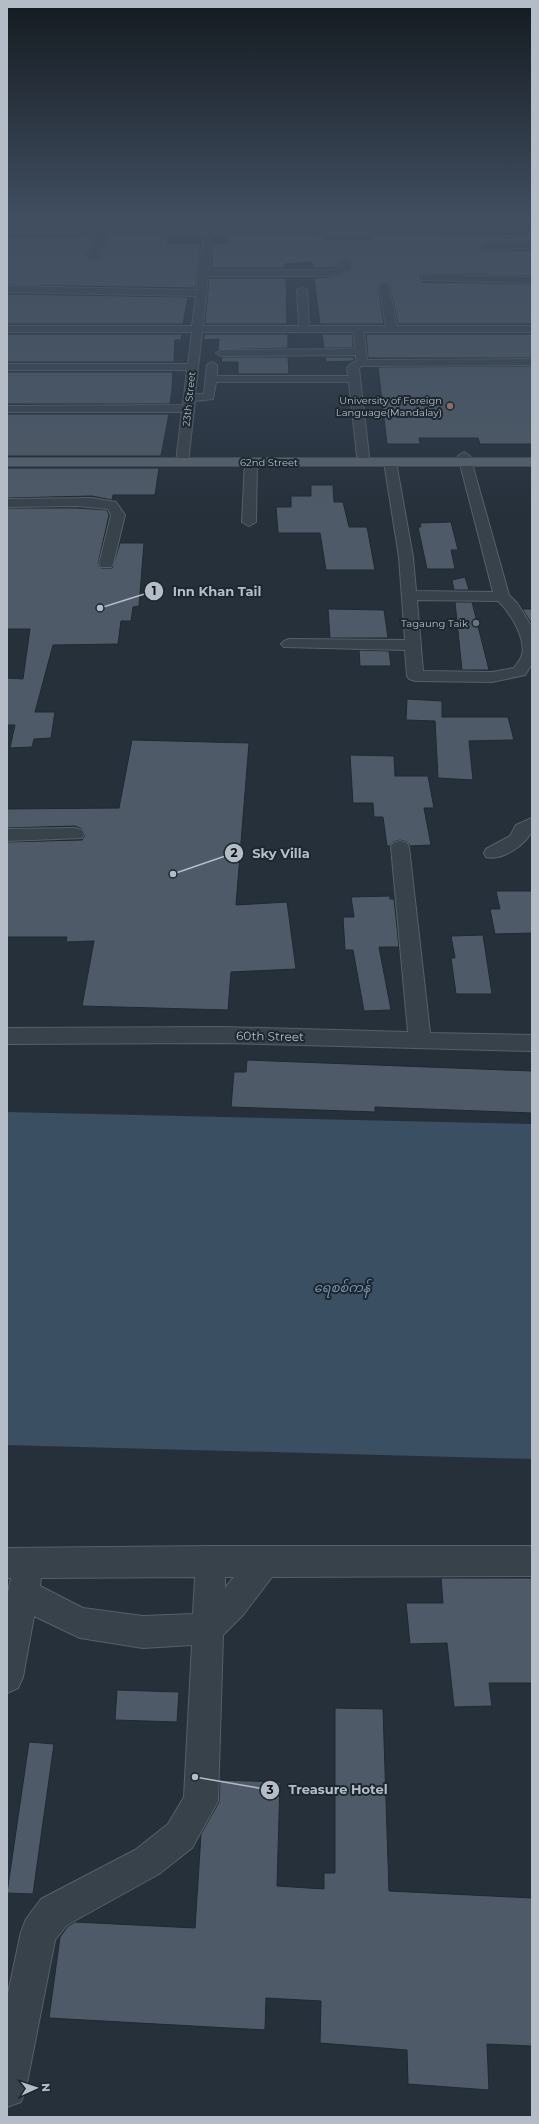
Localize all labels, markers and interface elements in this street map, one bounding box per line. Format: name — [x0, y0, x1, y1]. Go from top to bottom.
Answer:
street label: 23th Street — [180, 371, 198, 427]
place label: University of Foreign Language(Mandalay) — [336, 394, 442, 419]
marker: University of Foreign Language(Mandalay) — [445, 401, 455, 411]
street label: 62nd Street — [240, 456, 298, 469]
callout: Inn Khan Tail — [144, 579, 269, 604]
text: 1 — [152, 583, 156, 598]
text: Inn Khan Tail — [173, 583, 261, 599]
place label: Tagaung Taik — [401, 617, 468, 630]
marker: Tagaung Taik — [471, 618, 481, 628]
callout: Sky Villa — [224, 841, 317, 866]
text: 2 — [230, 845, 238, 860]
text: Sky Villa — [252, 845, 310, 861]
street label: 60th Street — [236, 1028, 304, 1044]
water label: ရေစစ်ကန် — [314, 1278, 373, 1299]
callout: Treasure Hotel — [260, 1777, 395, 1802]
text: Treasure Hotel — [288, 1781, 388, 1797]
text: 3 — [265, 1782, 274, 1797]
north arrow — [16, 2068, 56, 2108]
text: N — [39, 2083, 53, 2092]

